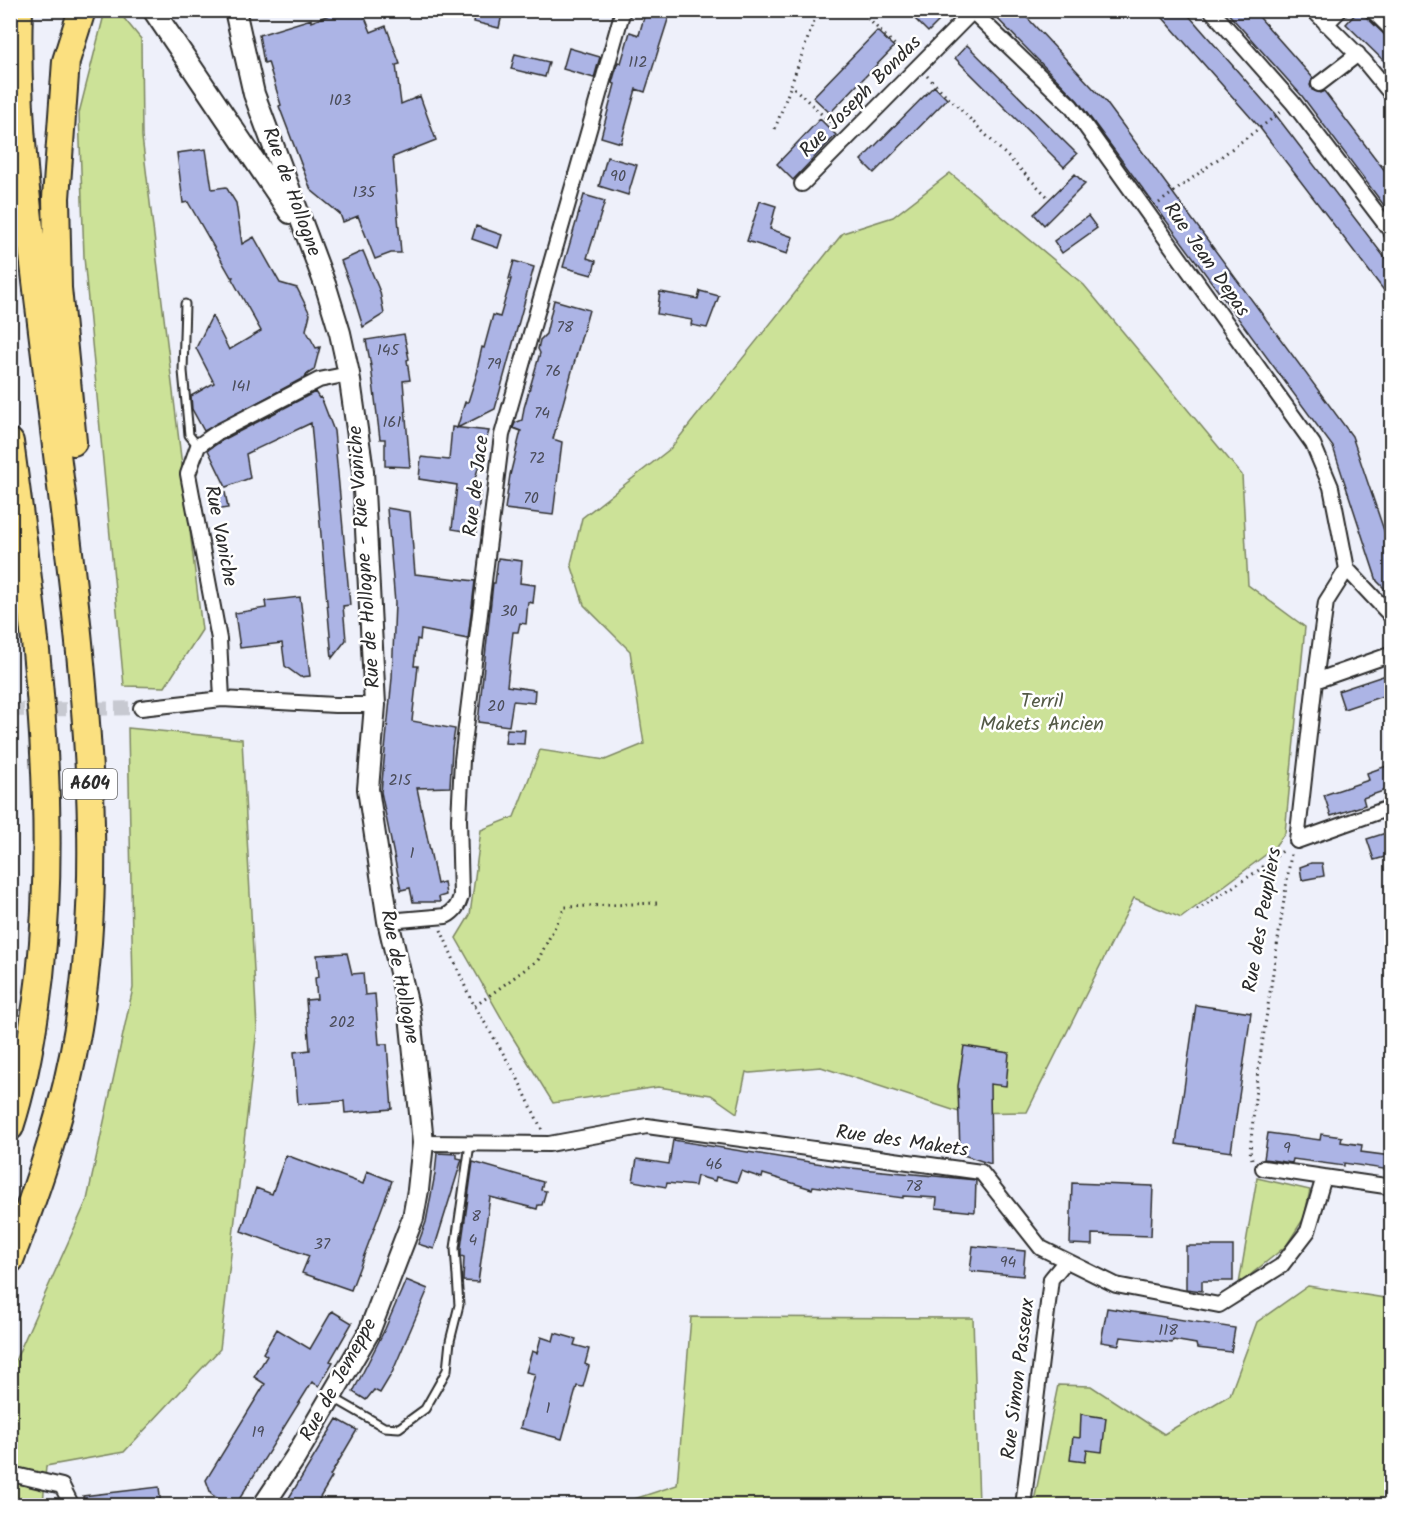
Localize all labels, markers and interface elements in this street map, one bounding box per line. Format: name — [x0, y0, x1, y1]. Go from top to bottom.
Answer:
street label: Rue Joseph Bondas — [792, 28, 930, 166]
house number: 112 — [628, 50, 648, 75]
house number: 103 — [329, 88, 351, 113]
street label: Rue de Hollogne — [253, 123, 329, 261]
house number: 90 — [610, 164, 626, 189]
house number: 135 — [353, 180, 377, 205]
street label: Rue Jean Depas — [1154, 196, 1258, 324]
house number: 78 — [556, 315, 574, 340]
house number: 145 — [377, 338, 401, 363]
house number: 79 — [486, 352, 502, 377]
house number: 76 — [545, 359, 561, 384]
house number: 141 — [232, 374, 250, 399]
house number: 74 — [534, 401, 550, 426]
house number: 161 — [383, 410, 401, 435]
street label: Rue de Hollogne - Rue Vaniche — [340, 425, 390, 689]
street label: Rue de Jace — [455, 433, 499, 539]
house number: 72 — [529, 446, 545, 471]
street label: Rue Vaniche — [195, 483, 245, 589]
house number: 70 — [523, 486, 539, 511]
house number: 30 — [500, 599, 518, 624]
park label: Terril Makets Ancien — [980, 686, 1104, 741]
house number: 20 — [487, 694, 505, 719]
house number: 215 — [389, 768, 413, 793]
road number: A604 — [63, 769, 117, 799]
house number: 1 — [409, 841, 415, 866]
street label: Rue des Peupliers — [1235, 845, 1292, 995]
street label: Rue de Hollogne — [370, 907, 428, 1047]
house number: 202 — [329, 1010, 355, 1035]
street label: Rue des Makets — [834, 1117, 971, 1167]
house number: 9 — [1283, 1136, 1291, 1161]
house number: 46 — [705, 1152, 723, 1177]
house number: 78 — [905, 1174, 923, 1199]
house number: 8 — [471, 1204, 481, 1229]
house number: 4 — [469, 1228, 478, 1253]
house number: 37 — [314, 1232, 331, 1257]
house number: 94 — [1000, 1250, 1016, 1275]
street label: Rue Simon Passeux — [993, 1296, 1045, 1461]
street label: Rue de Jemeppe — [292, 1312, 386, 1448]
house number: 118 — [1158, 1318, 1178, 1343]
house number: 1 — [545, 1396, 551, 1421]
house number: 19 — [252, 1420, 265, 1445]

